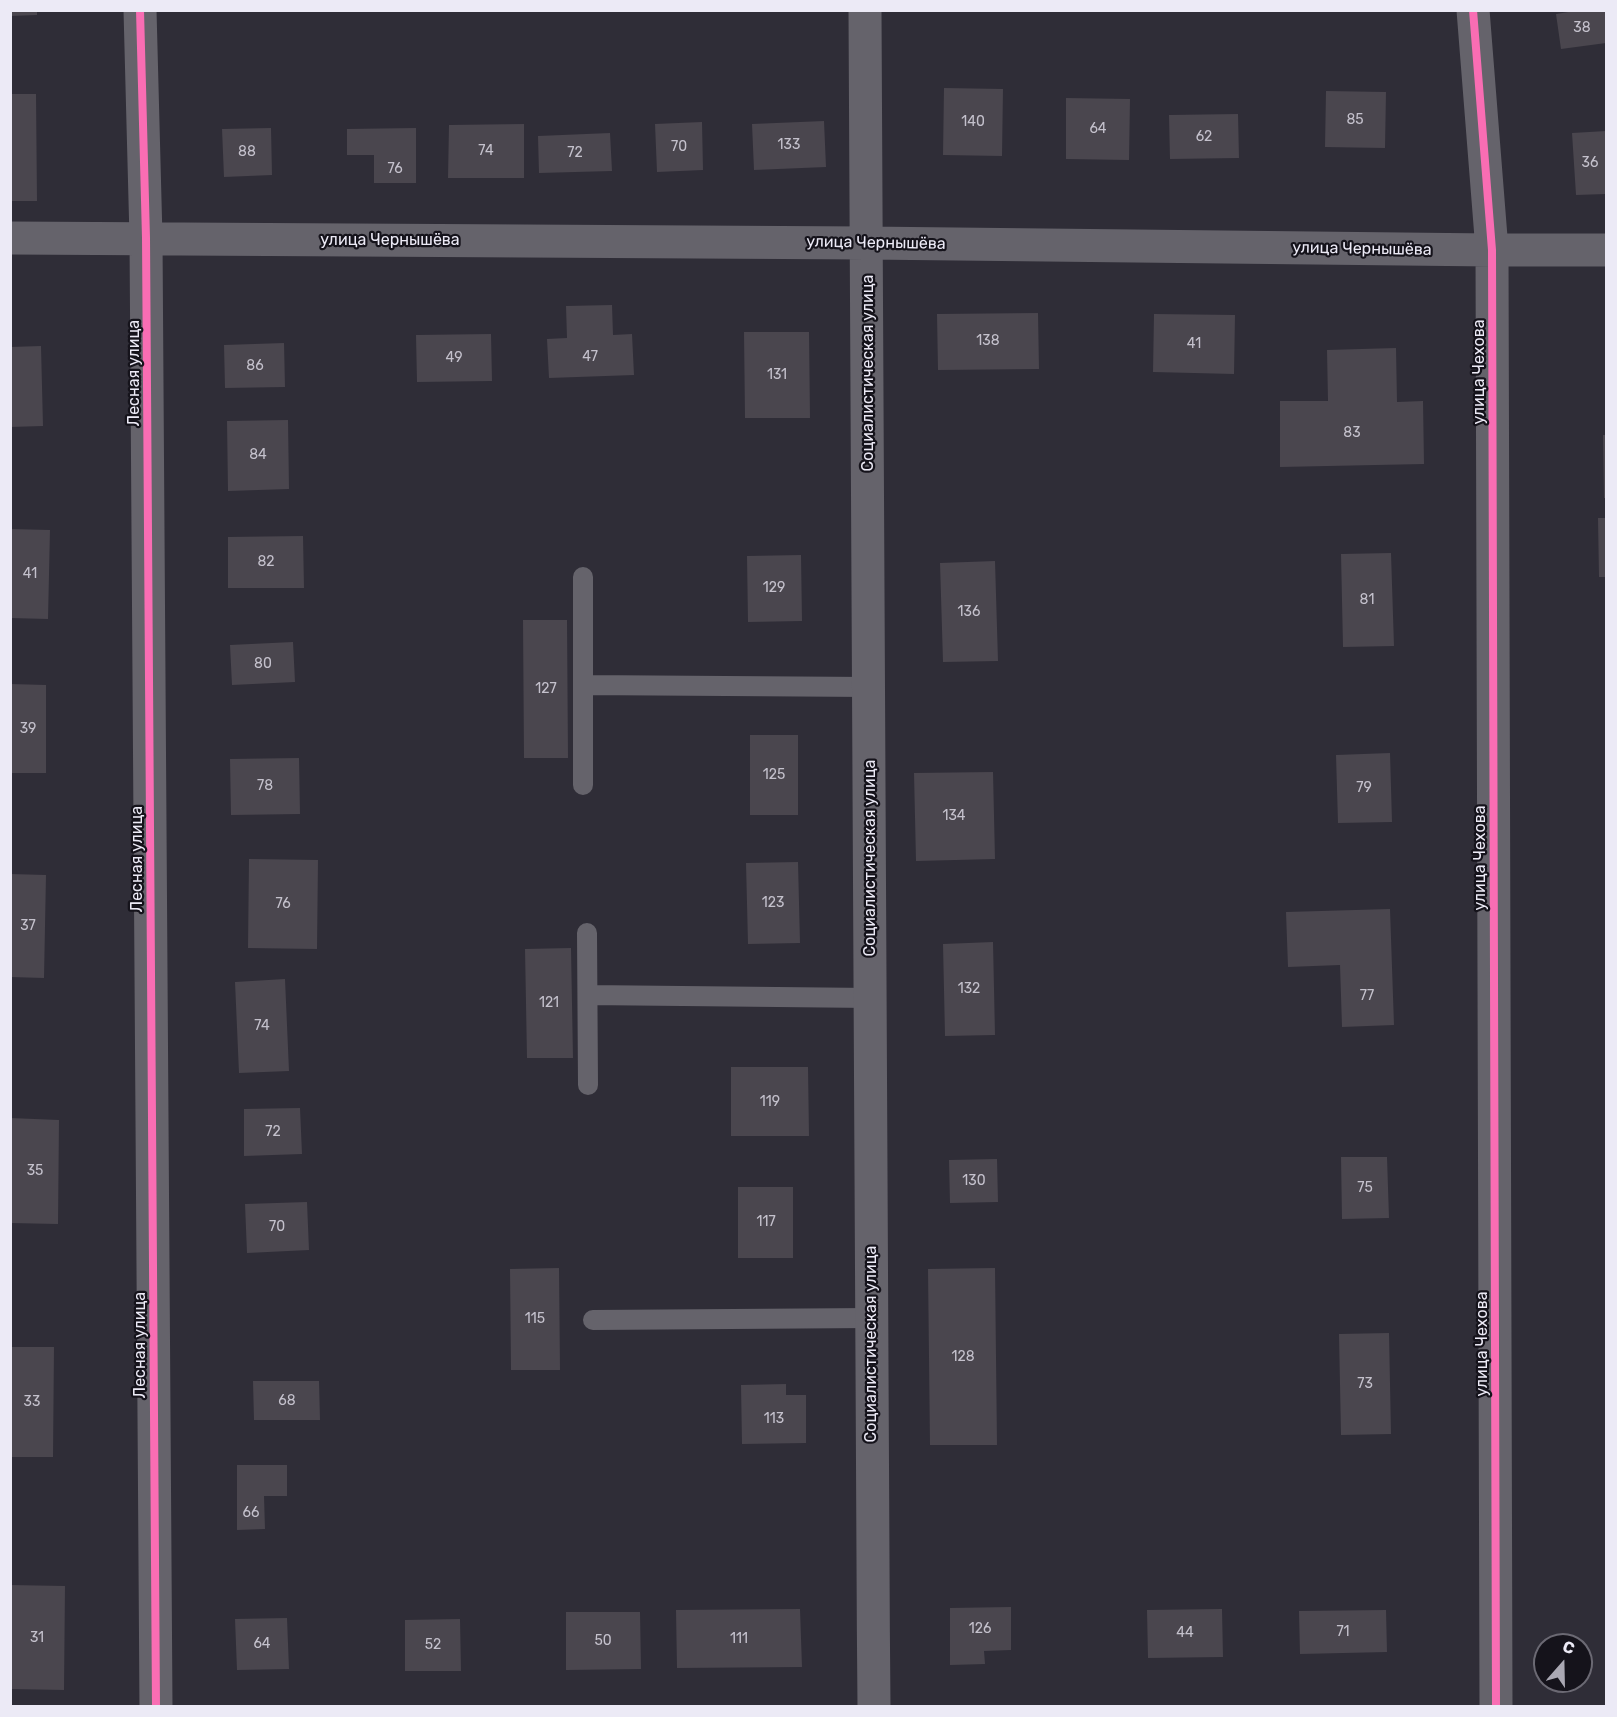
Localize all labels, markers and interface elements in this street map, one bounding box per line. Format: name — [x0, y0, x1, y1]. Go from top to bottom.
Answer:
house number: 38 — [1573, 20, 1591, 36]
house number: 85 — [1346, 112, 1364, 128]
house number: 140 — [961, 114, 985, 130]
house number: 64 — [1089, 121, 1107, 137]
house number: 62 — [1196, 129, 1212, 145]
house number: 133 — [778, 137, 800, 153]
house number: 70 — [671, 139, 687, 155]
house number: 74 — [478, 143, 494, 159]
house number: 88 — [238, 144, 256, 160]
house number: 72 — [567, 145, 583, 161]
house number: 36 — [1582, 155, 1598, 171]
house number: 76 — [387, 161, 403, 177]
street label: улица Чернышёва — [320, 230, 460, 250]
street label: улица Чернышёва — [806, 232, 946, 254]
street label: улица Чернышёва — [1292, 238, 1432, 260]
street label: Социалистическая улица — [858, 275, 878, 471]
street label: Лесная улица — [124, 320, 144, 426]
street label: улица Чехова — [1469, 320, 1489, 424]
house number: 138 — [976, 333, 1000, 349]
house number: 41 — [1187, 336, 1201, 352]
house number: 47 — [582, 349, 598, 365]
house number: 49 — [446, 350, 462, 366]
house number: 86 — [246, 358, 264, 374]
house number: 131 — [767, 367, 787, 383]
house number: 83 — [1343, 425, 1361, 441]
house number: 84 — [249, 447, 267, 463]
house number: 82 — [257, 554, 275, 570]
house number: 41 — [23, 566, 37, 582]
house number: 129 — [763, 580, 785, 596]
house number: 81 — [1360, 592, 1374, 608]
house number: 136 — [958, 604, 980, 620]
house number: 80 — [254, 656, 272, 672]
house number: 127 — [535, 681, 557, 697]
house number: 39 — [20, 721, 36, 737]
street label: Социалистическая улица — [860, 760, 880, 956]
house number: 125 — [763, 767, 785, 783]
house number: 78 — [257, 778, 273, 794]
house number: 79 — [1356, 780, 1372, 796]
street label: Лесная улица — [127, 806, 147, 912]
street label: улица Чехова — [1470, 806, 1490, 910]
house number: 134 — [942, 808, 966, 824]
house number: 123 — [762, 895, 784, 911]
house number: 76 — [275, 896, 291, 912]
house number: 37 — [20, 918, 36, 934]
house number: 132 — [958, 981, 980, 997]
house number: 77 — [1360, 988, 1374, 1004]
house number: 121 — [539, 995, 559, 1011]
house number: 74 — [254, 1018, 270, 1034]
house number: 119 — [760, 1094, 780, 1110]
house number: 72 — [265, 1124, 281, 1140]
house number: 35 — [27, 1163, 43, 1179]
house number: 130 — [962, 1173, 986, 1189]
house number: 75 — [1357, 1180, 1373, 1196]
house number: 117 — [756, 1214, 776, 1230]
house number: 70 — [269, 1219, 285, 1235]
street label: Социалистическая улица — [861, 1246, 881, 1442]
street label: Лесная улица — [130, 1292, 150, 1398]
street label: улица Чехова — [1472, 1292, 1492, 1396]
house number: 115 — [525, 1311, 545, 1327]
house number: 128 — [951, 1349, 975, 1365]
house number: 73 — [1357, 1376, 1373, 1392]
house number: 68 — [278, 1393, 296, 1409]
house number: 33 — [24, 1394, 40, 1410]
house number: 113 — [764, 1411, 784, 1427]
house number: 66 — [243, 1505, 259, 1521]
house number: 126 — [969, 1621, 991, 1637]
house number: 71 — [1336, 1624, 1350, 1640]
house number: 44 — [1176, 1625, 1194, 1641]
house number: 31 — [30, 1630, 44, 1646]
house number: 111 — [730, 1631, 748, 1647]
house number: 50 — [594, 1633, 612, 1649]
north arrow — [1533, 1633, 1593, 1693]
house number: 64 — [253, 1636, 271, 1652]
house number: 52 — [425, 1637, 441, 1653]
text: С — [1560, 1637, 1577, 1658]

